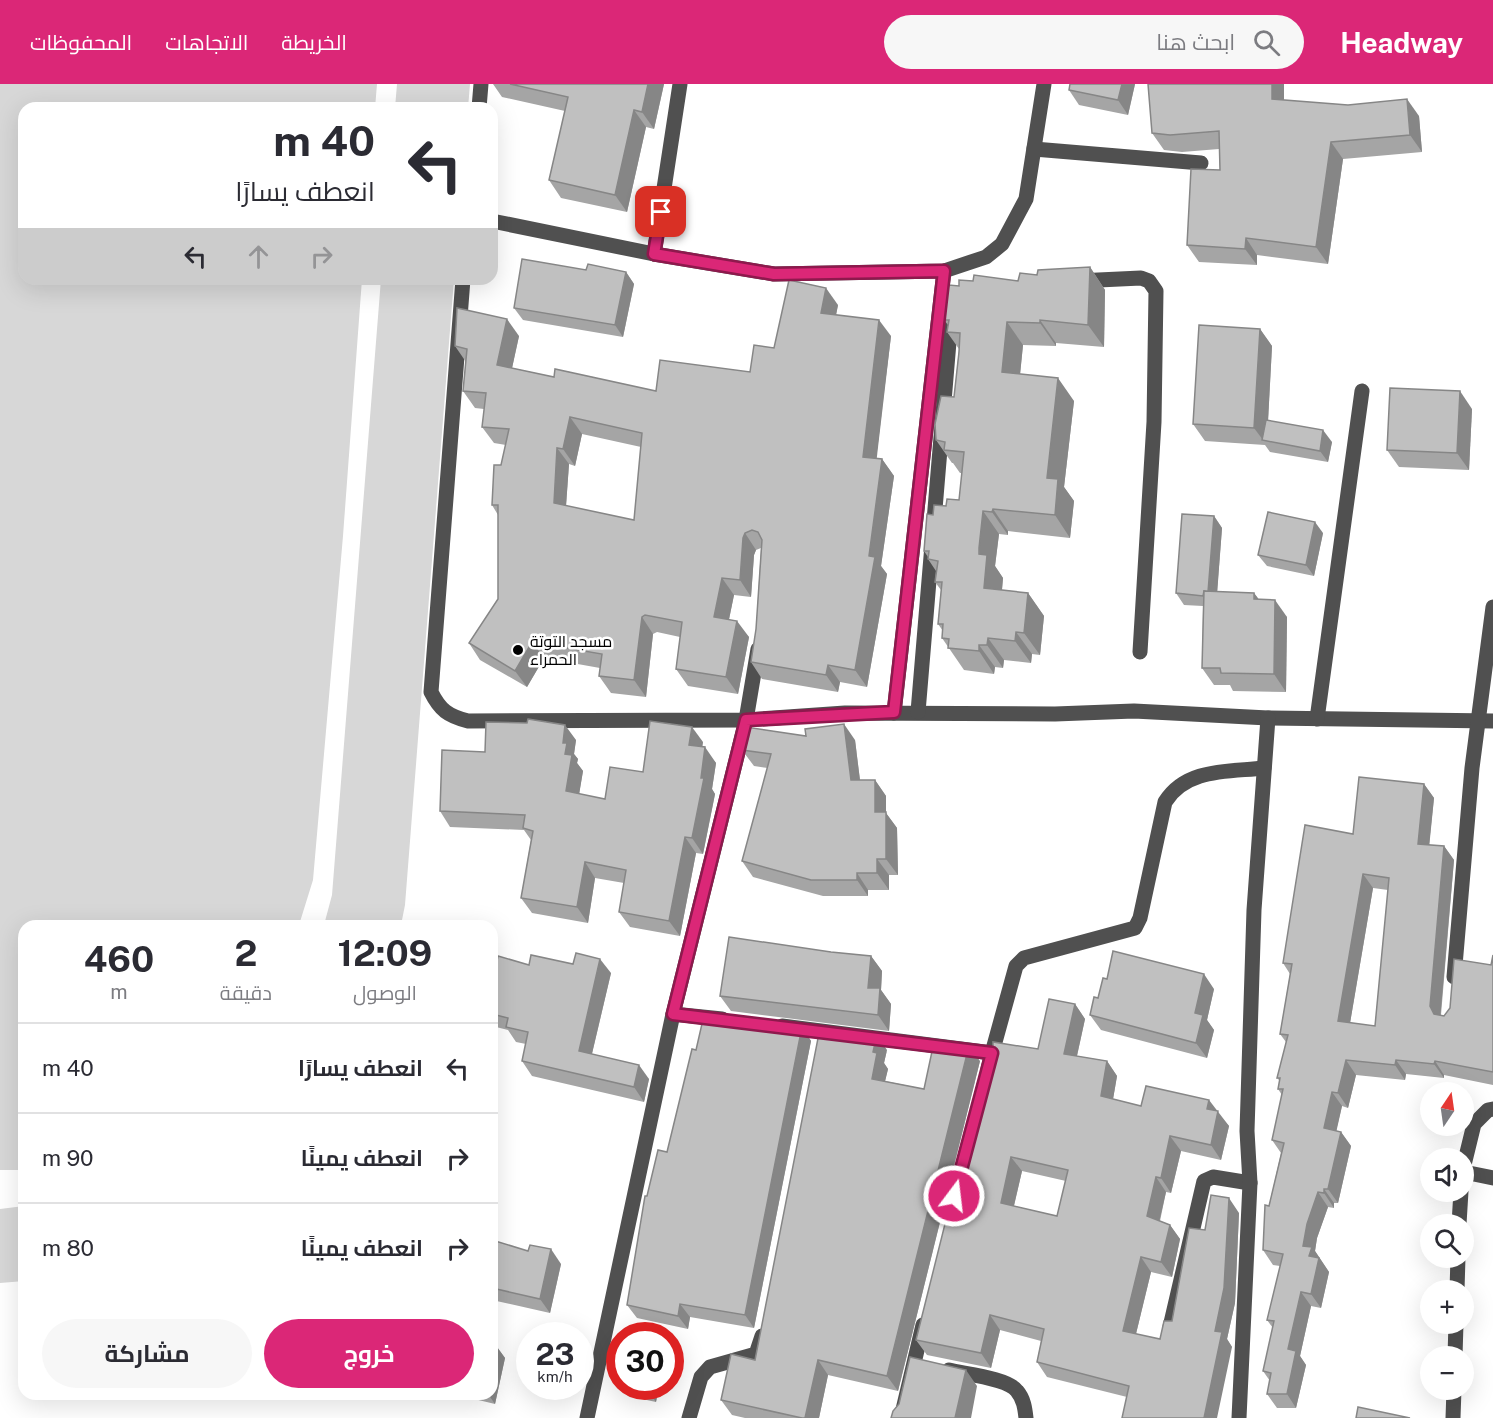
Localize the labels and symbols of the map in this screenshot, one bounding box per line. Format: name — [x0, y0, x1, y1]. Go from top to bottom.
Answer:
pin — [635, 186, 686, 237]
place label: مسجد التوتة الحمراء — [530, 632, 612, 669]
marker: مسجد التوتة الحمراء — [511, 643, 525, 657]
north arrow — [1420, 1082, 1474, 1136]
position arrow — [922, 1164, 986, 1228]
speed limit sign: 30 — [606, 1322, 684, 1400]

